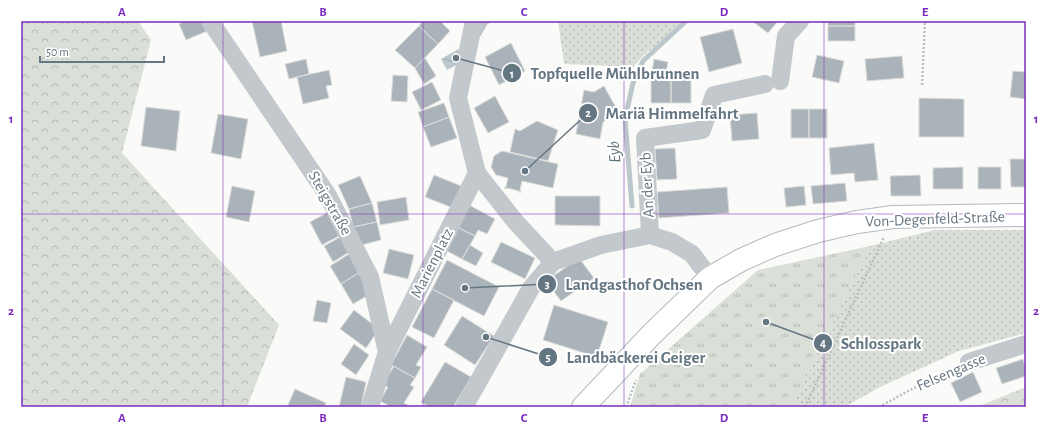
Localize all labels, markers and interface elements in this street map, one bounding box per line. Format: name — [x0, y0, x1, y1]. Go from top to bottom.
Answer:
text: A — [118, 6, 126, 19]
text: B — [319, 6, 327, 19]
text: C — [521, 6, 528, 19]
text: D — [720, 6, 729, 19]
text: E — [922, 6, 929, 19]
scale bar — [40, 38, 164, 64]
text: 50 m — [46, 46, 69, 58]
callout: Topfquelle Mühlbrunnen — [502, 59, 707, 88]
text: Topfquelle Mühlbrunnen — [530, 65, 700, 82]
text: 1 — [510, 68, 514, 80]
callout: Mariä Himmelfahrt — [578, 98, 747, 127]
text: Mariä Himmelfahrt — [606, 105, 739, 122]
text: 2 — [585, 107, 591, 119]
text: 1 — [9, 113, 13, 126]
text: 1 — [1034, 113, 1038, 126]
water label: Eyb — [605, 140, 623, 164]
street label: An der Eyb — [637, 152, 658, 218]
street label: Steigstraße — [305, 168, 355, 238]
street label: Von-Degenfeld-Straße — [865, 209, 1005, 229]
street label: Marienplatz — [408, 225, 456, 300]
callout: Landgasthof Ochsen — [537, 269, 711, 298]
text: Landgasthof Ochsen — [565, 276, 703, 293]
text: 3 — [544, 278, 550, 290]
text: 2 — [8, 305, 14, 318]
text: 2 — [1033, 305, 1039, 318]
callout: Schlosspark — [813, 328, 929, 357]
text: Schlosspark — [841, 335, 922, 352]
text: 4 — [820, 337, 826, 349]
callout: Landbäckerei Geiger — [538, 343, 713, 372]
text: Landbäckerei Geiger — [567, 349, 705, 366]
street label: Felsengasse — [914, 350, 988, 394]
text: 5 — [545, 351, 551, 363]
text: A — [118, 412, 126, 425]
text: B — [319, 412, 327, 425]
text: C — [521, 412, 528, 425]
text: D — [720, 412, 729, 425]
text: E — [922, 412, 929, 425]

